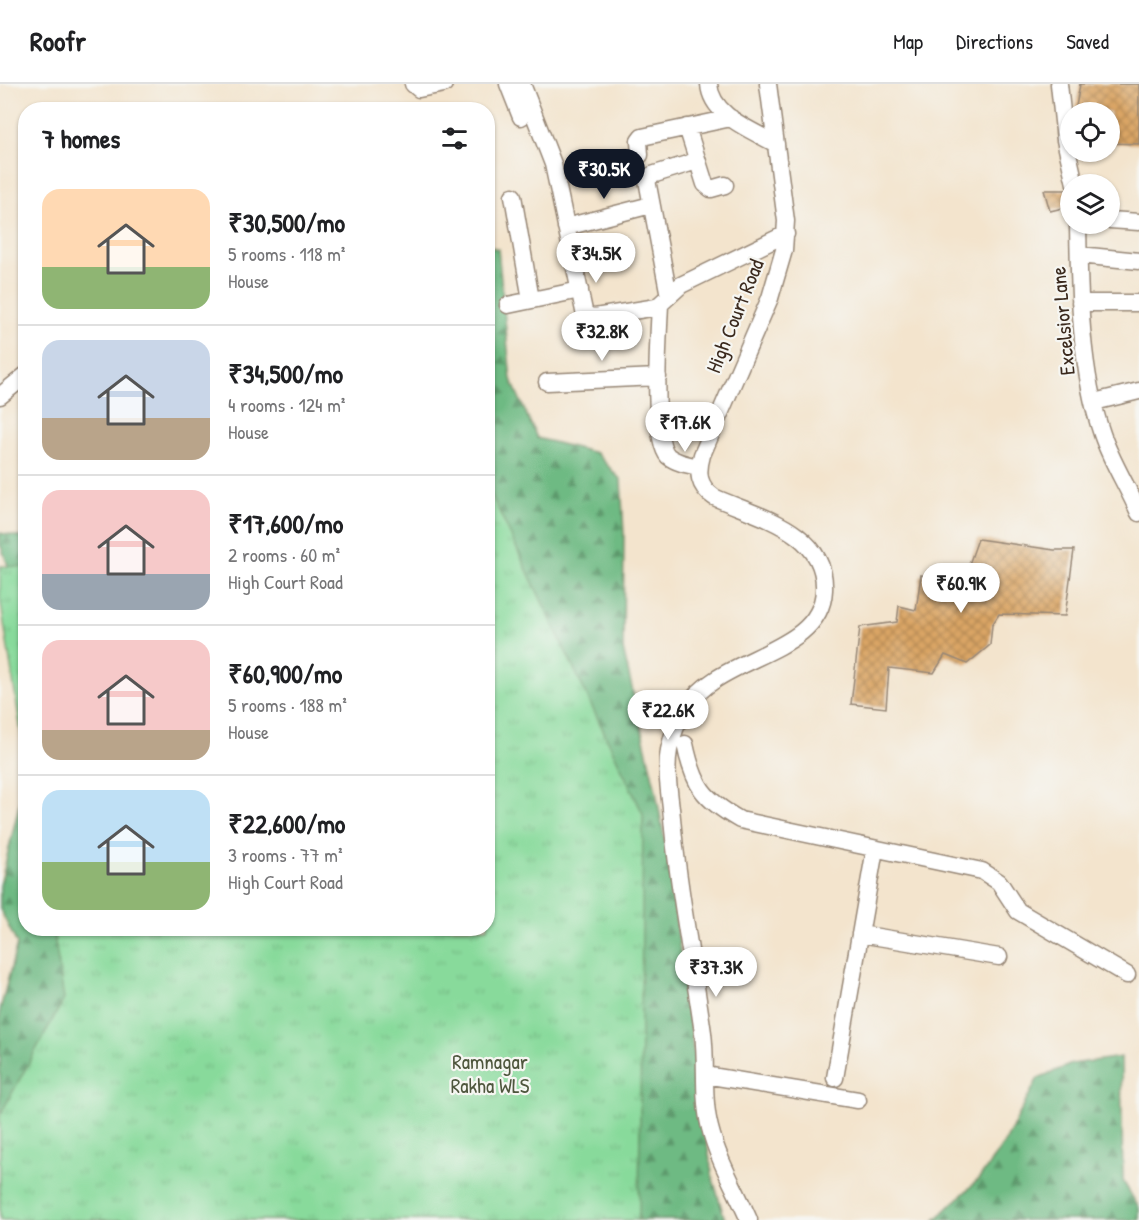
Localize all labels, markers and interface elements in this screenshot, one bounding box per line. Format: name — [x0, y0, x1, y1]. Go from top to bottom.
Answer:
text: Roofr — [30, 22, 86, 60]
text: Map — [893, 27, 923, 56]
text: Directions — [956, 27, 1033, 56]
text: Saved — [1066, 27, 1109, 56]
map controls — [1060, 102, 1120, 234]
button: locate — [1060, 102, 1120, 162]
text: 7 homes — [42, 121, 120, 156]
icon: filters — [438, 122, 471, 155]
pin: ₹30.5K — [555, 149, 653, 200]
text: ₹30.5K — [578, 155, 630, 182]
button: layers — [1060, 174, 1120, 234]
text: ₹30,500/mo — [228, 205, 345, 240]
icon: home — [90, 213, 162, 285]
pin: ₹34.5K — [547, 233, 645, 284]
text: ₹34.5K — [570, 239, 622, 266]
text: 5 rooms · 118 m² — [228, 240, 345, 267]
street label: High Court Road — [699, 255, 771, 377]
street label: Excelsior Lane — [1043, 266, 1082, 377]
text: House — [228, 267, 269, 294]
pin: ₹32.8K — [553, 311, 651, 362]
text: ₹32.8K — [575, 317, 629, 344]
text: ₹34,500/mo — [228, 356, 343, 391]
icon: home — [90, 364, 162, 436]
text: 4 rooms · 124 m² — [228, 391, 345, 418]
pin: ₹17.6K — [636, 402, 734, 453]
text: ₹17.6K — [659, 408, 711, 435]
text: House — [228, 418, 269, 445]
text: ₹17,600/mo — [228, 506, 343, 541]
icon: home — [90, 514, 162, 586]
text: 2 rooms · 60 m² — [228, 541, 340, 568]
pin: ₹60.9K — [912, 563, 1010, 614]
text: High Court Road — [228, 568, 343, 595]
text: ₹60.9K — [936, 569, 986, 596]
text: ₹60,900/mo — [228, 656, 342, 691]
icon: home — [90, 664, 162, 736]
pin: ₹22.6K — [619, 690, 717, 741]
text: 5 rooms · 188 m² — [228, 691, 347, 718]
text: ₹22.6K — [642, 696, 694, 723]
text: House — [228, 718, 269, 745]
text: ₹22,600/mo — [228, 806, 345, 841]
icon: home — [90, 814, 162, 886]
text: 3 rooms · 77 m² — [228, 841, 342, 868]
text: High Court Road — [228, 868, 343, 895]
pin: ₹37.3K — [667, 947, 765, 998]
text: ₹37.3K — [689, 953, 743, 980]
park label: Ramnagar Rakha WLS — [451, 1047, 530, 1100]

